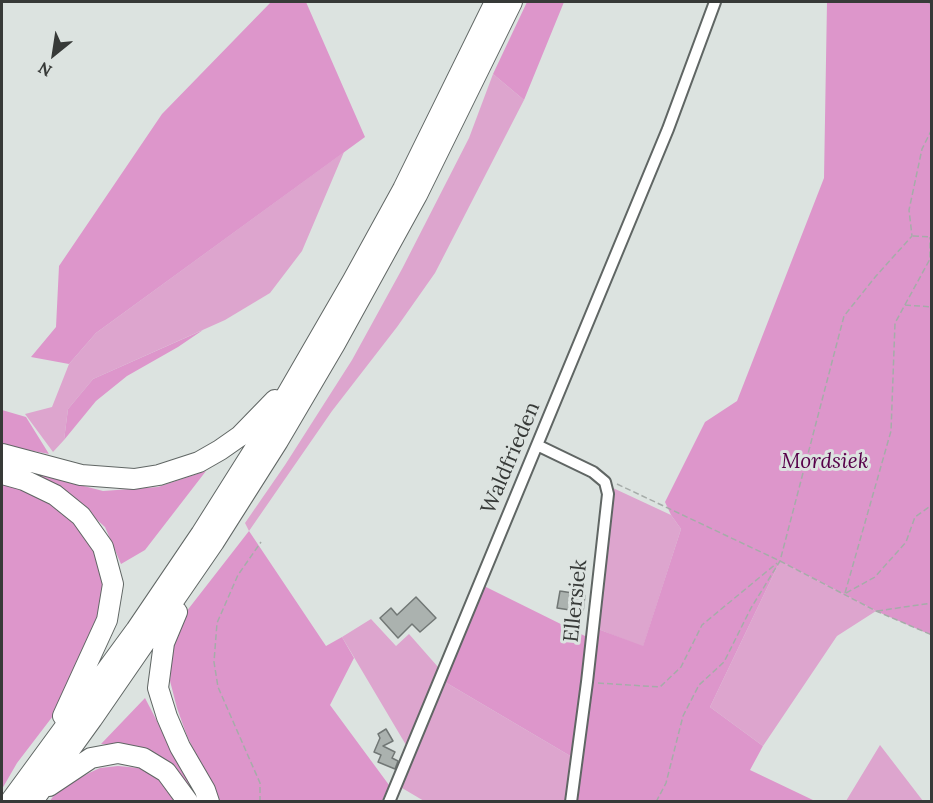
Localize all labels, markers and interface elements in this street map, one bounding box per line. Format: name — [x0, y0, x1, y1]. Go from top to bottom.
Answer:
north arrow — [24, 24, 84, 84]
text: N — [35, 58, 55, 81]
street label: Waldfrieden — [476, 398, 546, 518]
park label: Mordsiek — [781, 449, 869, 475]
street label: Ellersiek — [559, 558, 593, 644]

